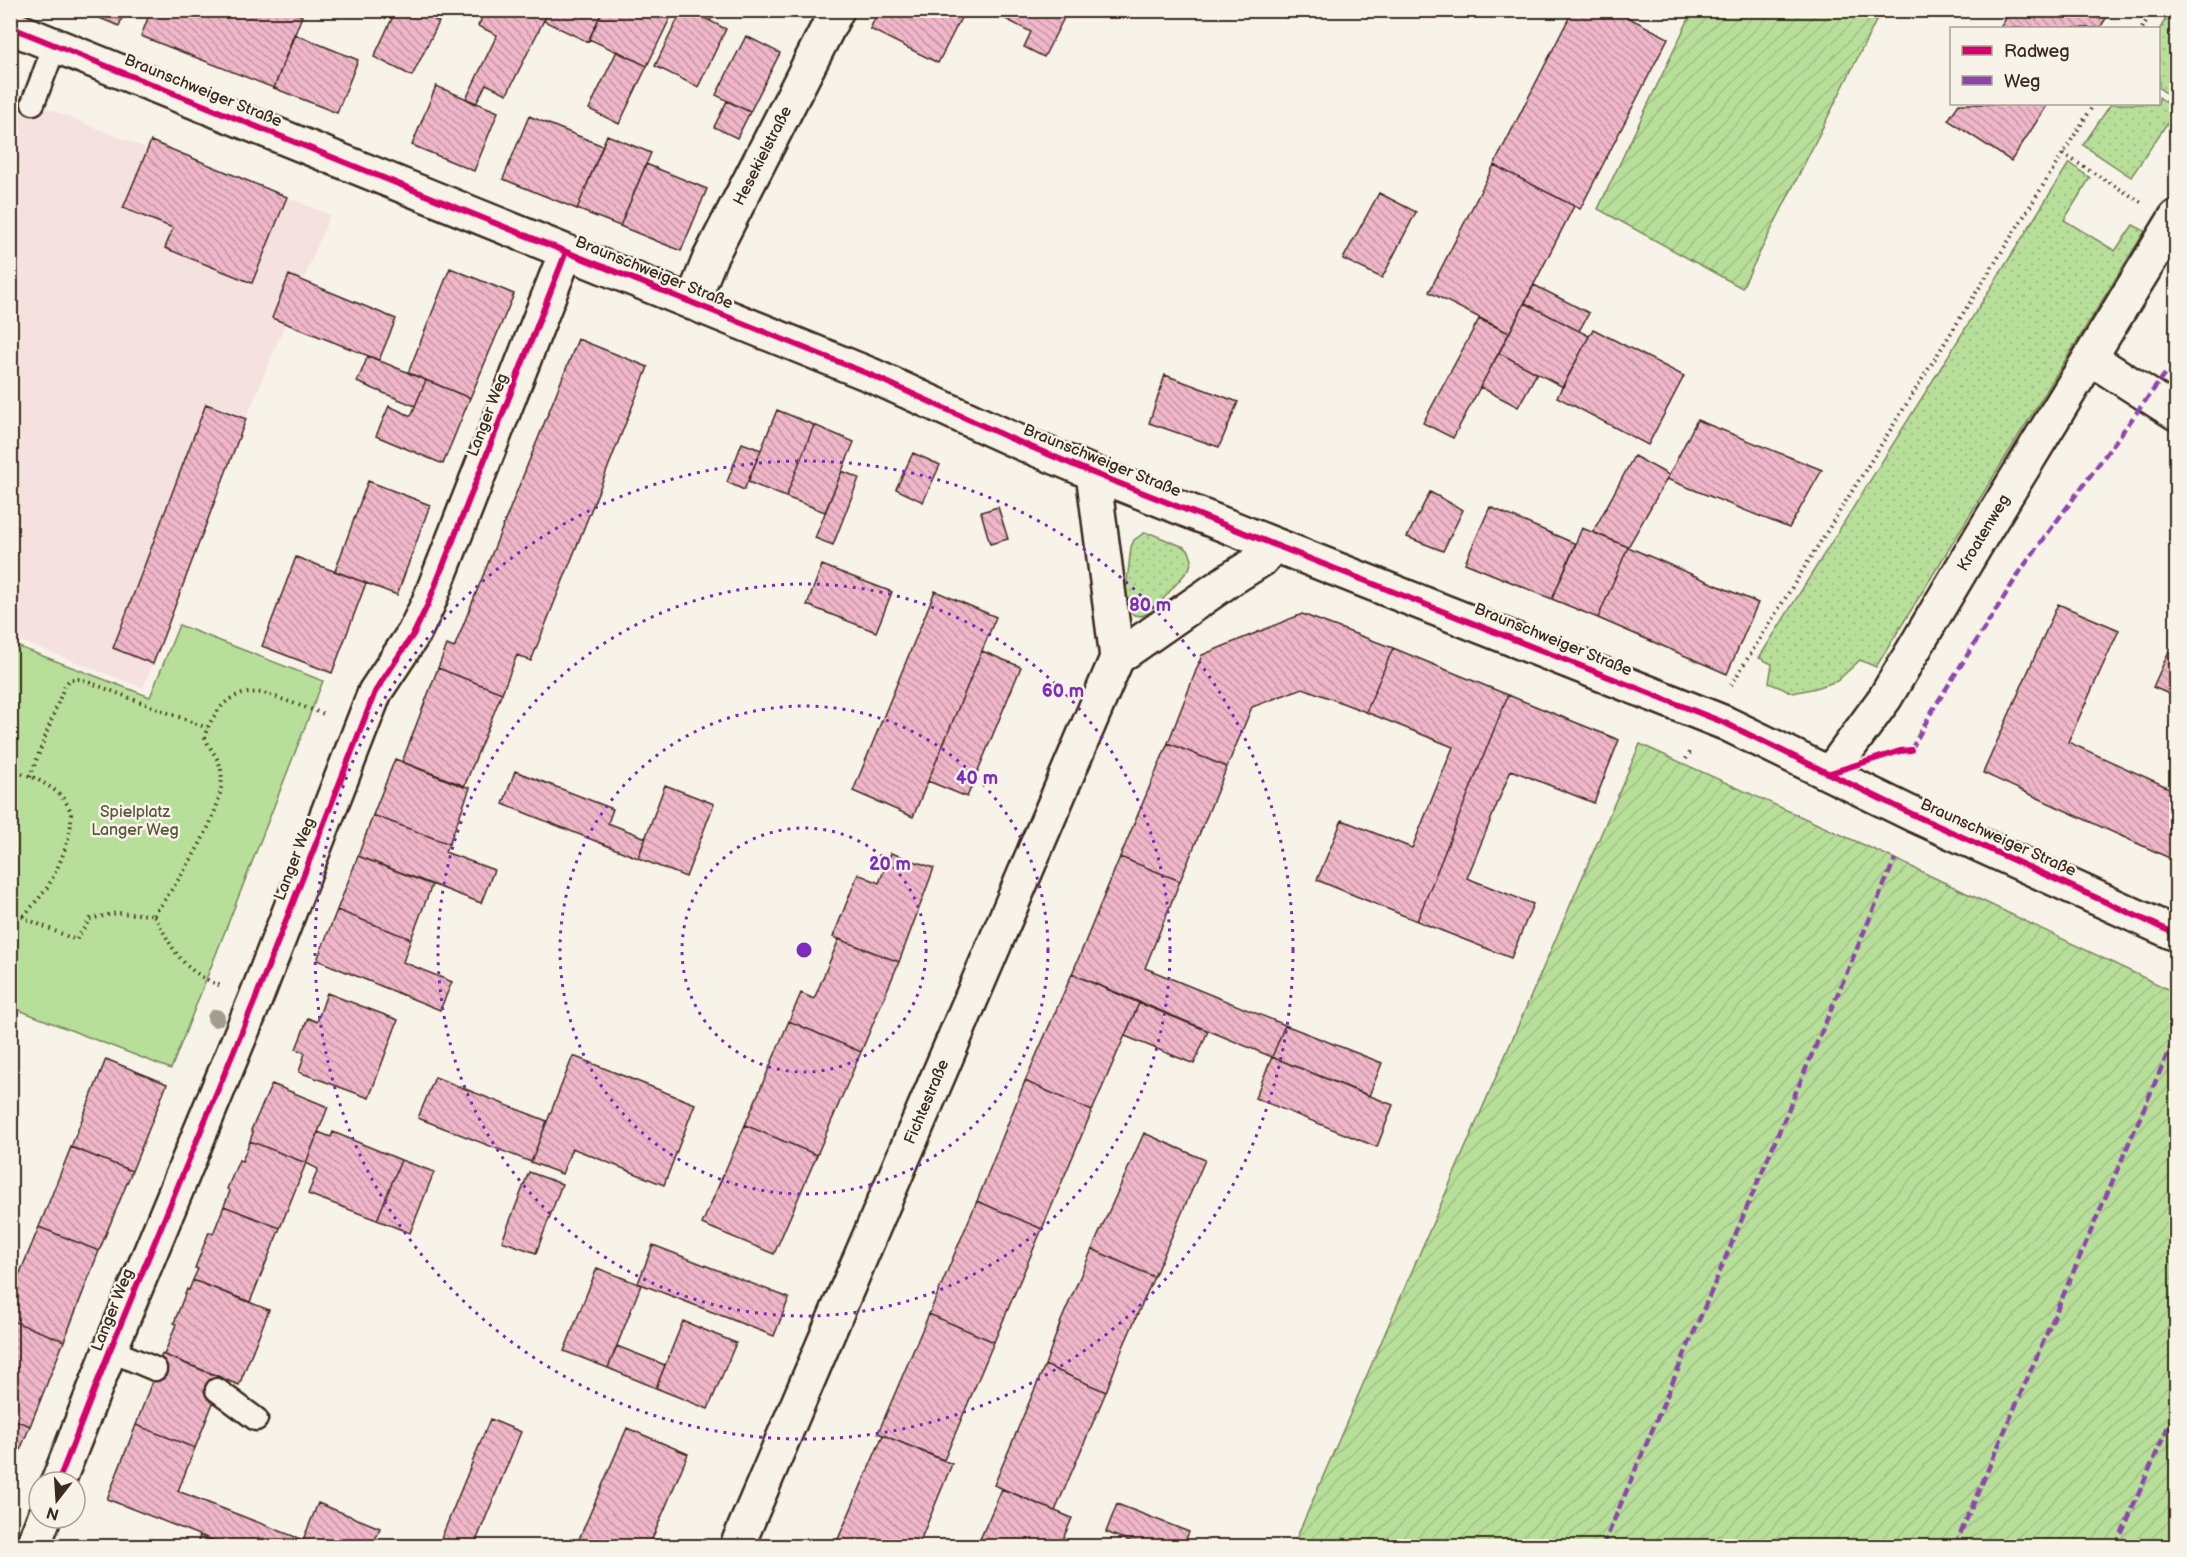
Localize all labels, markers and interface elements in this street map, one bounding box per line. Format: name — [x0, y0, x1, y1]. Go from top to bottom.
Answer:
legend — [1950, 27, 2160, 105]
text: Radweg — [2004, 41, 2070, 62]
street label: Braunschweiger Straße — [121, 51, 285, 132]
text: Weg — [2004, 71, 2040, 92]
street label: Hesekielstraße — [730, 103, 796, 209]
street label: Braunschweiger Straße — [572, 233, 736, 314]
street label: Langer Weg — [463, 371, 513, 459]
street label: Braunschweiger Straße — [1020, 421, 1184, 502]
street label: Kroatenweg — [1954, 491, 2014, 575]
text: 80 m — [1129, 595, 1171, 616]
street label: Braunschweiger Straße — [1471, 600, 1635, 681]
text: 60 m — [1042, 681, 1084, 702]
text: 40 m — [956, 768, 998, 789]
street label: Braunschweiger Straße — [1917, 795, 2079, 881]
park label: Spielplatz Langer Weg — [91, 803, 179, 840]
street label: Langer Weg — [270, 815, 320, 903]
text: 20 m — [869, 854, 911, 875]
centre of rings — [794, 940, 814, 960]
street label: Fichtestraße — [901, 1056, 954, 1147]
street label: Langer Weg — [88, 1266, 138, 1354]
north arrow — [27, 1470, 87, 1530]
text: N — [45, 1502, 62, 1524]

